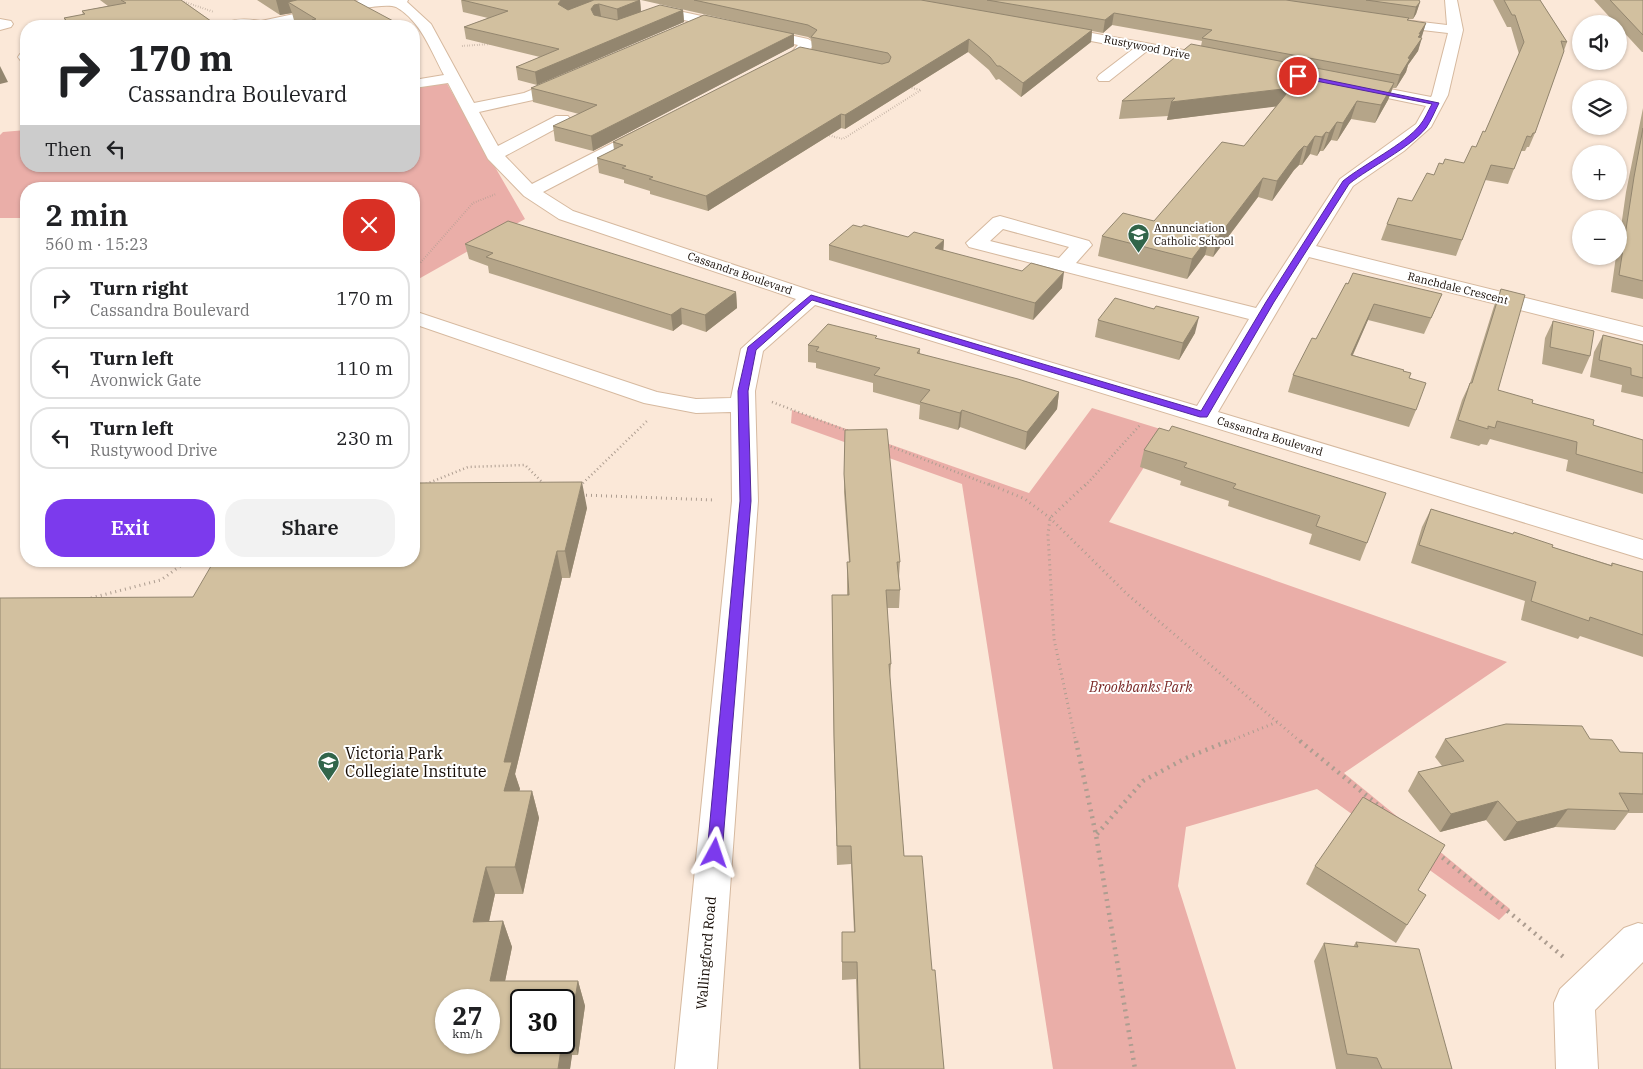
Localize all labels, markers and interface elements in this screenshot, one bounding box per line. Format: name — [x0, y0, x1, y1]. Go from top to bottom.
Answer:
map controls — [1572, 15, 1627, 265]
button: sound — [1572, 15, 1627, 70]
street label: Rustywood Drive — [1103, 32, 1191, 62]
text: 170 m — [128, 35, 233, 81]
icon: right — [45, 40, 110, 105]
pin — [1277, 55, 1319, 97]
icon: arrive — [1284, 62, 1312, 90]
text: Cassandra Boulevard — [128, 79, 347, 108]
button: layers — [1572, 80, 1627, 135]
icon: left — [102, 135, 130, 163]
text: Then — [45, 137, 92, 161]
button: + — [1572, 145, 1627, 200]
text: 2 min — [45, 195, 128, 234]
button: close — [343, 199, 395, 251]
button: − — [1572, 210, 1627, 265]
place label: Annunciation Catholic School — [1154, 221, 1234, 248]
school or university icon: Annunciation Catholic School — [1126, 222, 1150, 253]
text: 560 m · 15:23 — [45, 234, 148, 254]
street label: Cassandra Boulevard — [686, 249, 794, 298]
street label: Ranchdale Crescent — [1406, 269, 1510, 307]
text: Turn right — [90, 276, 188, 300]
icon: right — [47, 284, 75, 312]
text: 170 m — [336, 286, 393, 310]
text: Cassandra Boulevard — [90, 300, 250, 320]
text: Turn left — [90, 346, 173, 370]
icon: left — [47, 354, 75, 382]
text: 110 m — [336, 356, 393, 380]
text: Avonwick Gate — [90, 370, 201, 390]
street label: Cassandra Boulevard — [1215, 413, 1325, 459]
text: Turn left — [90, 416, 173, 440]
icon: left — [47, 424, 75, 452]
text: 230 m — [336, 426, 393, 450]
text: Rustywood Drive — [90, 440, 217, 460]
button: Exit — [45, 499, 215, 557]
button: Share — [225, 499, 395, 557]
park label: Brookbanks Park — [1088, 678, 1193, 696]
place label: Victoria Park Collegiate Institute — [345, 743, 487, 781]
school or university icon: Victoria Park Collegiate Institute — [317, 750, 341, 781]
position arrow — [688, 826, 740, 878]
street label: Wallingford Road — [692, 895, 720, 1010]
speed limit sign: 30 — [510, 989, 575, 1054]
text: 27 — [452, 999, 483, 1032]
text: km/h — [452, 1026, 483, 1041]

